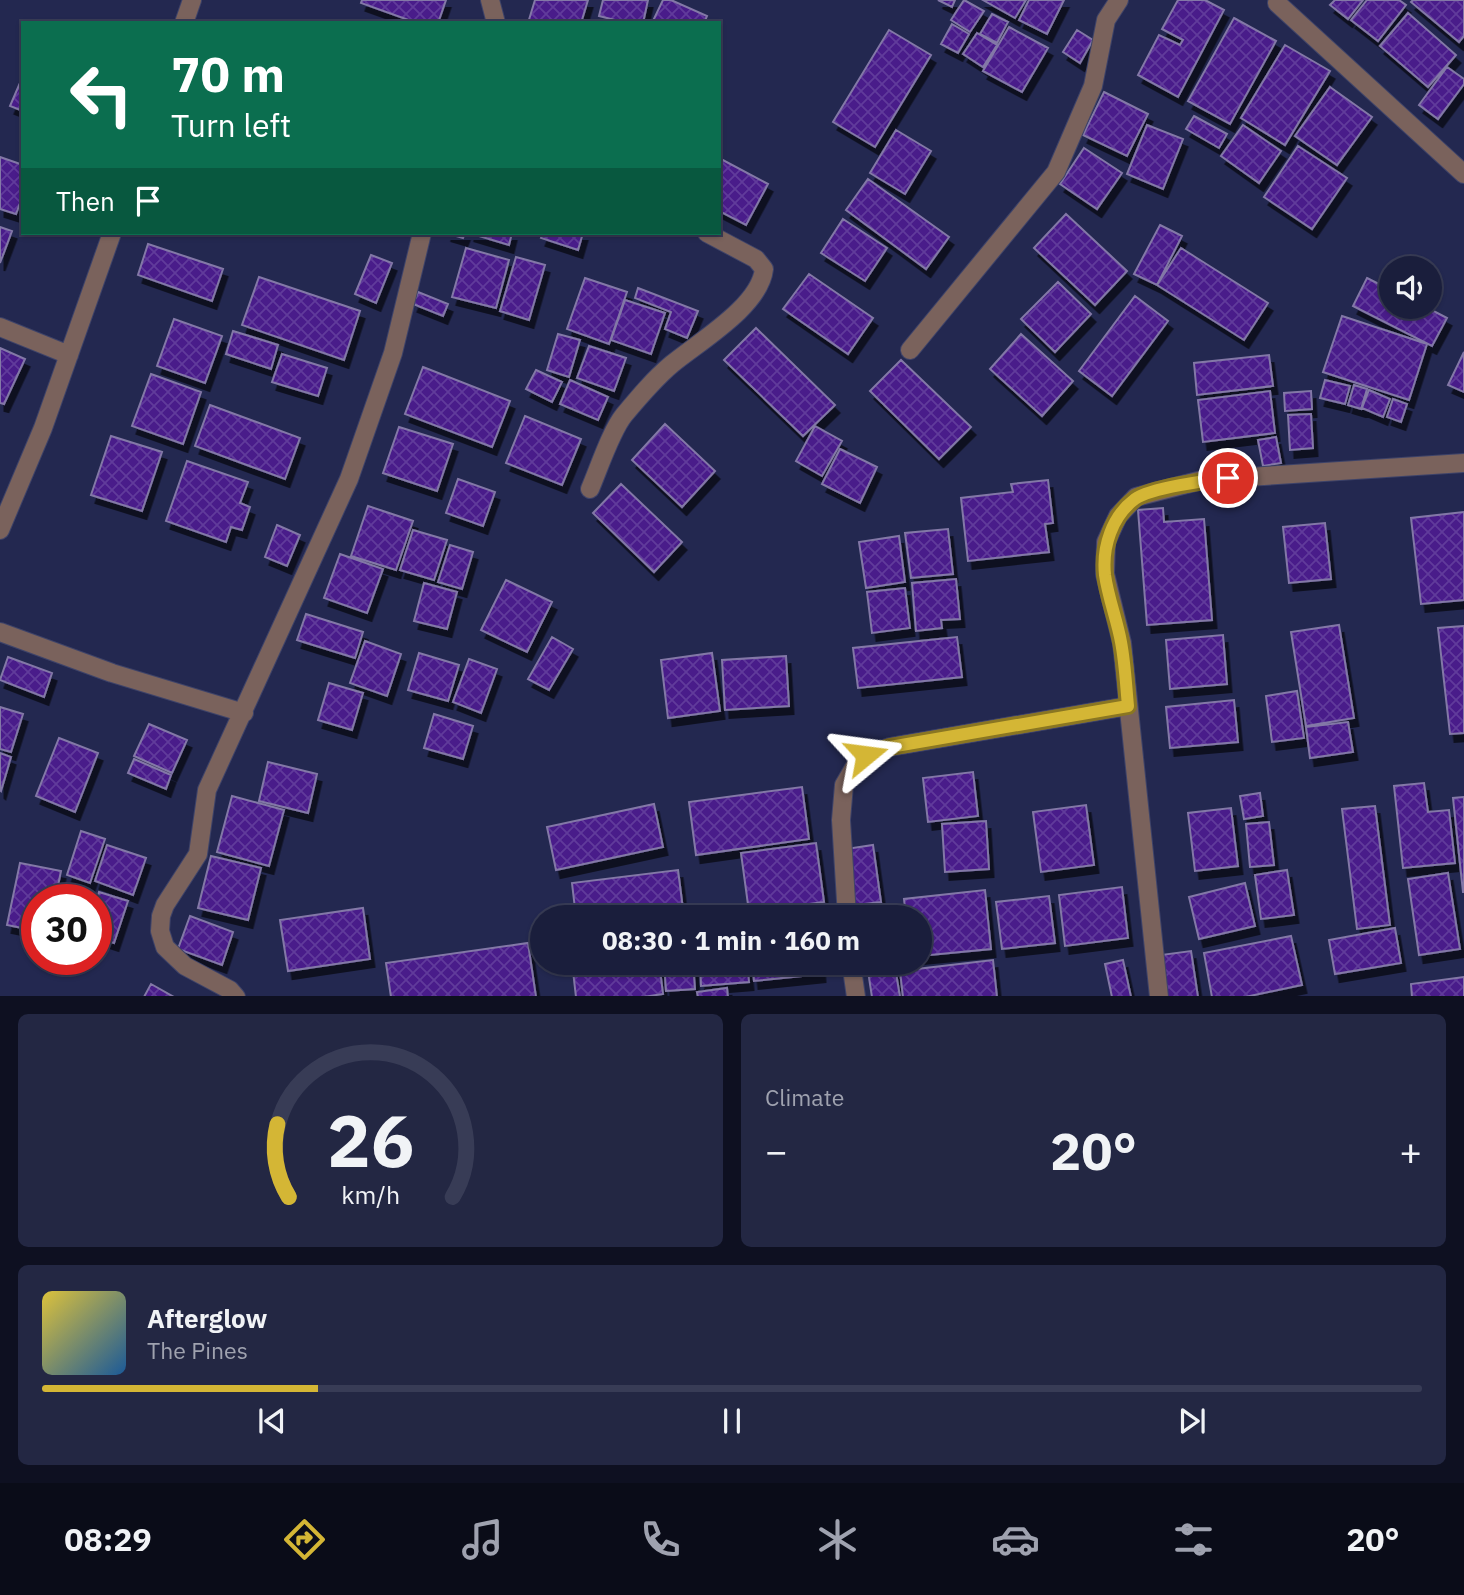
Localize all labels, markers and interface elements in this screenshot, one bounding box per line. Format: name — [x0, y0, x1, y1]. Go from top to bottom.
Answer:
text: 70 m — [171, 42, 285, 105]
icon: left — [56, 49, 147, 140]
text: Turn left — [171, 104, 291, 146]
icon: arrive — [129, 182, 167, 220]
text: Then — [56, 184, 115, 218]
map controls — [1379, 256, 1442, 319]
button: sound — [1379, 256, 1442, 319]
pin — [1198, 448, 1258, 508]
icon: arrive — [1209, 459, 1247, 497]
position arrow — [829, 718, 903, 792]
speed limit sign: 30 — [21, 884, 112, 975]
text: 08:30 · 1 min · 160 m — [602, 923, 860, 957]
text: Climate — [765, 1082, 844, 1112]
text: 26 — [327, 1092, 414, 1187]
text: 20° — [1050, 1117, 1137, 1184]
text: − — [765, 1126, 788, 1175]
text: + — [1399, 1126, 1422, 1175]
text: km/h — [341, 1177, 400, 1210]
text: Afterglow — [147, 1301, 267, 1335]
text: The Pines — [147, 1335, 248, 1365]
icon: previous — [253, 1402, 291, 1440]
icon: pause — [713, 1402, 751, 1440]
icon: next — [1173, 1402, 1211, 1440]
icon: directions — [280, 1515, 329, 1564]
icon: music — [458, 1515, 507, 1564]
icon: phone — [636, 1515, 685, 1564]
icon: climate — [813, 1515, 862, 1564]
icon: car — [991, 1515, 1040, 1564]
icon: filters — [1169, 1515, 1218, 1564]
text: 08:29 — [64, 1518, 152, 1560]
text: 20° — [1346, 1518, 1400, 1560]

